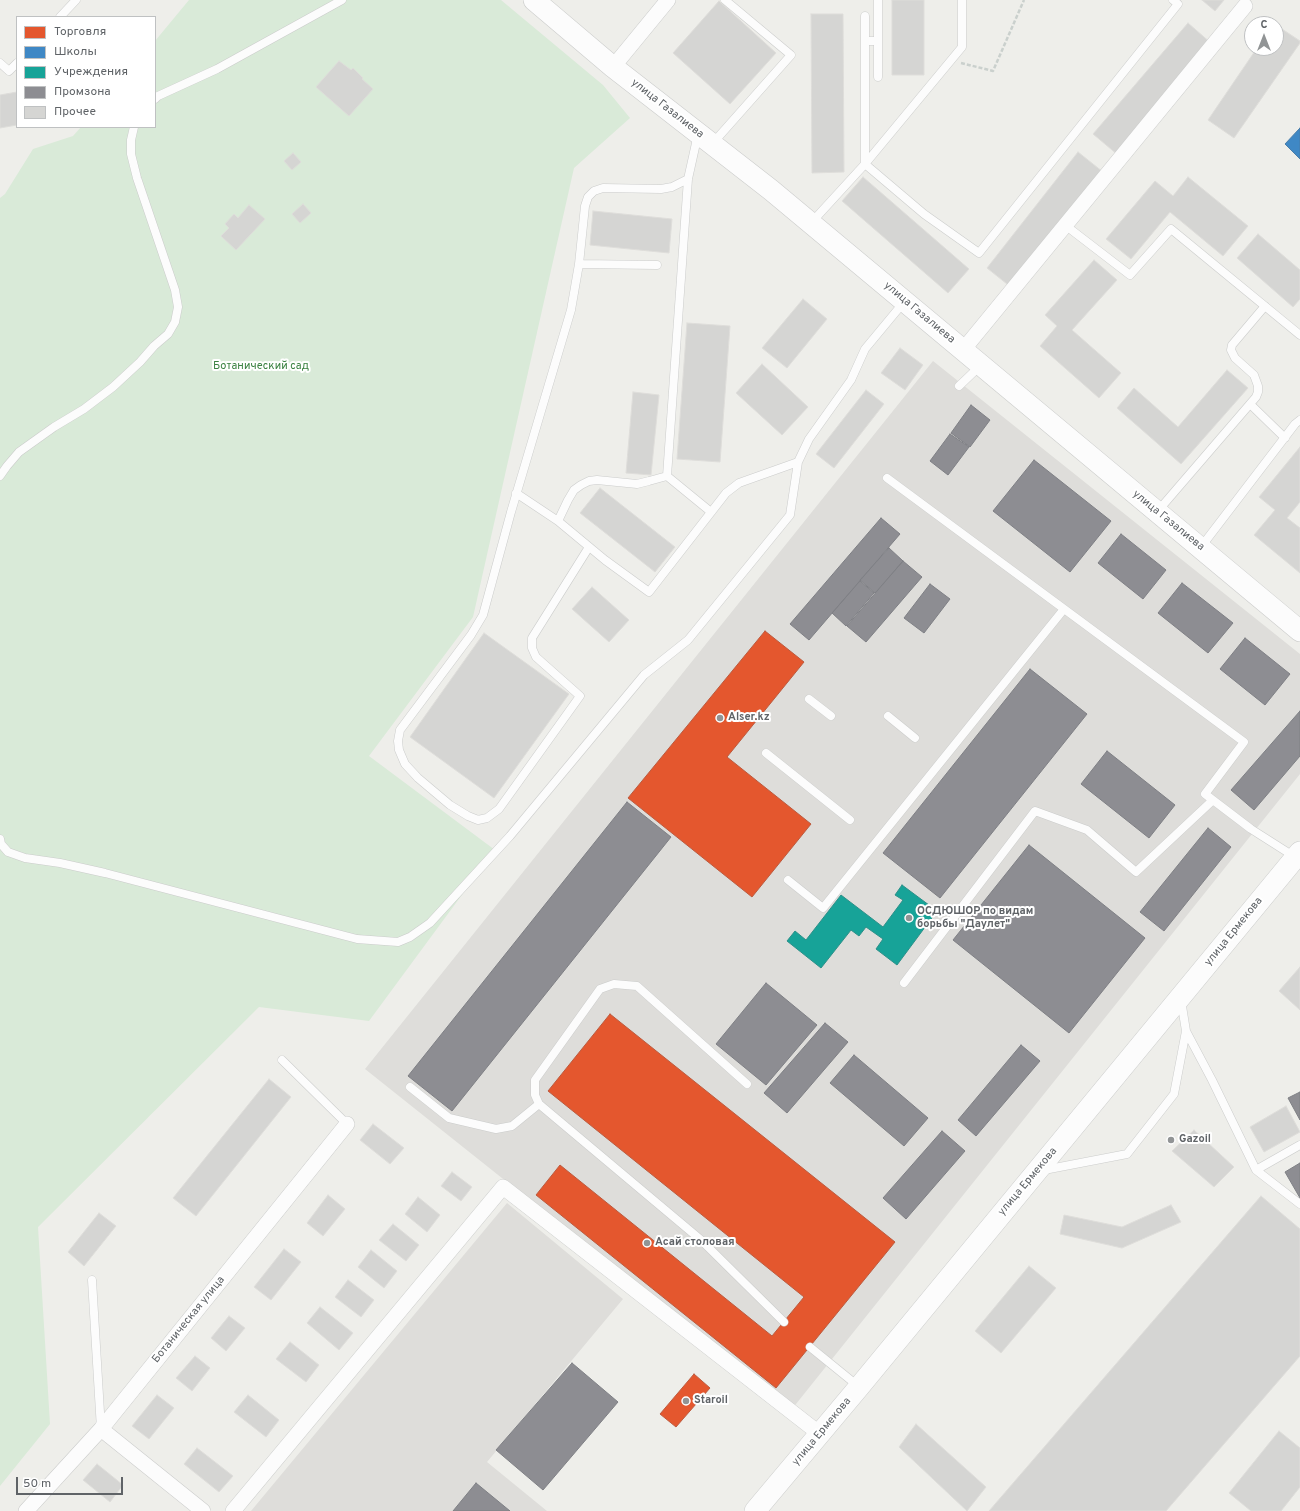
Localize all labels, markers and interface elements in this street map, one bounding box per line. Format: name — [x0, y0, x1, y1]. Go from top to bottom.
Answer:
legend — [16, 16, 156, 128]
north arrow — [1244, 16, 1284, 56]
text: С — [1260, 18, 1268, 32]
text: Торговля — [54, 24, 106, 40]
text: Школы — [54, 44, 97, 60]
text: Учреждения — [54, 64, 128, 80]
street label: улица Газалиева — [628, 76, 706, 142]
text: Промзона — [54, 84, 111, 100]
text: Прочее — [54, 104, 96, 120]
street label: улица Газалиева — [881, 279, 957, 347]
park label: Ботанический сад — [213, 360, 309, 374]
street label: улица Газалиева — [1129, 488, 1207, 554]
place label: Alser.kz — [728, 711, 770, 725]
marker: Alser.kz — [715, 713, 725, 723]
street label: улица Ермекова — [1202, 895, 1266, 969]
place label: ОСДЮШОР по видам борьбы "Даулет" — [917, 905, 1033, 931]
marker: ОСДЮШОР по видам борьбы "Даулет" — [904, 913, 914, 923]
place label: Gazoil — [1179, 1133, 1211, 1147]
marker: Gazoil — [1166, 1135, 1176, 1145]
street label: улица Ермекова — [996, 1145, 1060, 1219]
place label: Асай столовая — [655, 1236, 734, 1250]
marker: Асай столовая — [642, 1238, 652, 1248]
street label: Ботаническая улица — [150, 1274, 228, 1366]
place label: Staroil — [694, 1394, 728, 1408]
street label: улица Ермекова — [790, 1395, 854, 1469]
marker: Staroil — [681, 1396, 691, 1406]
scale bar — [18, 1469, 125, 1495]
text: 50 m — [23, 1476, 51, 1492]

